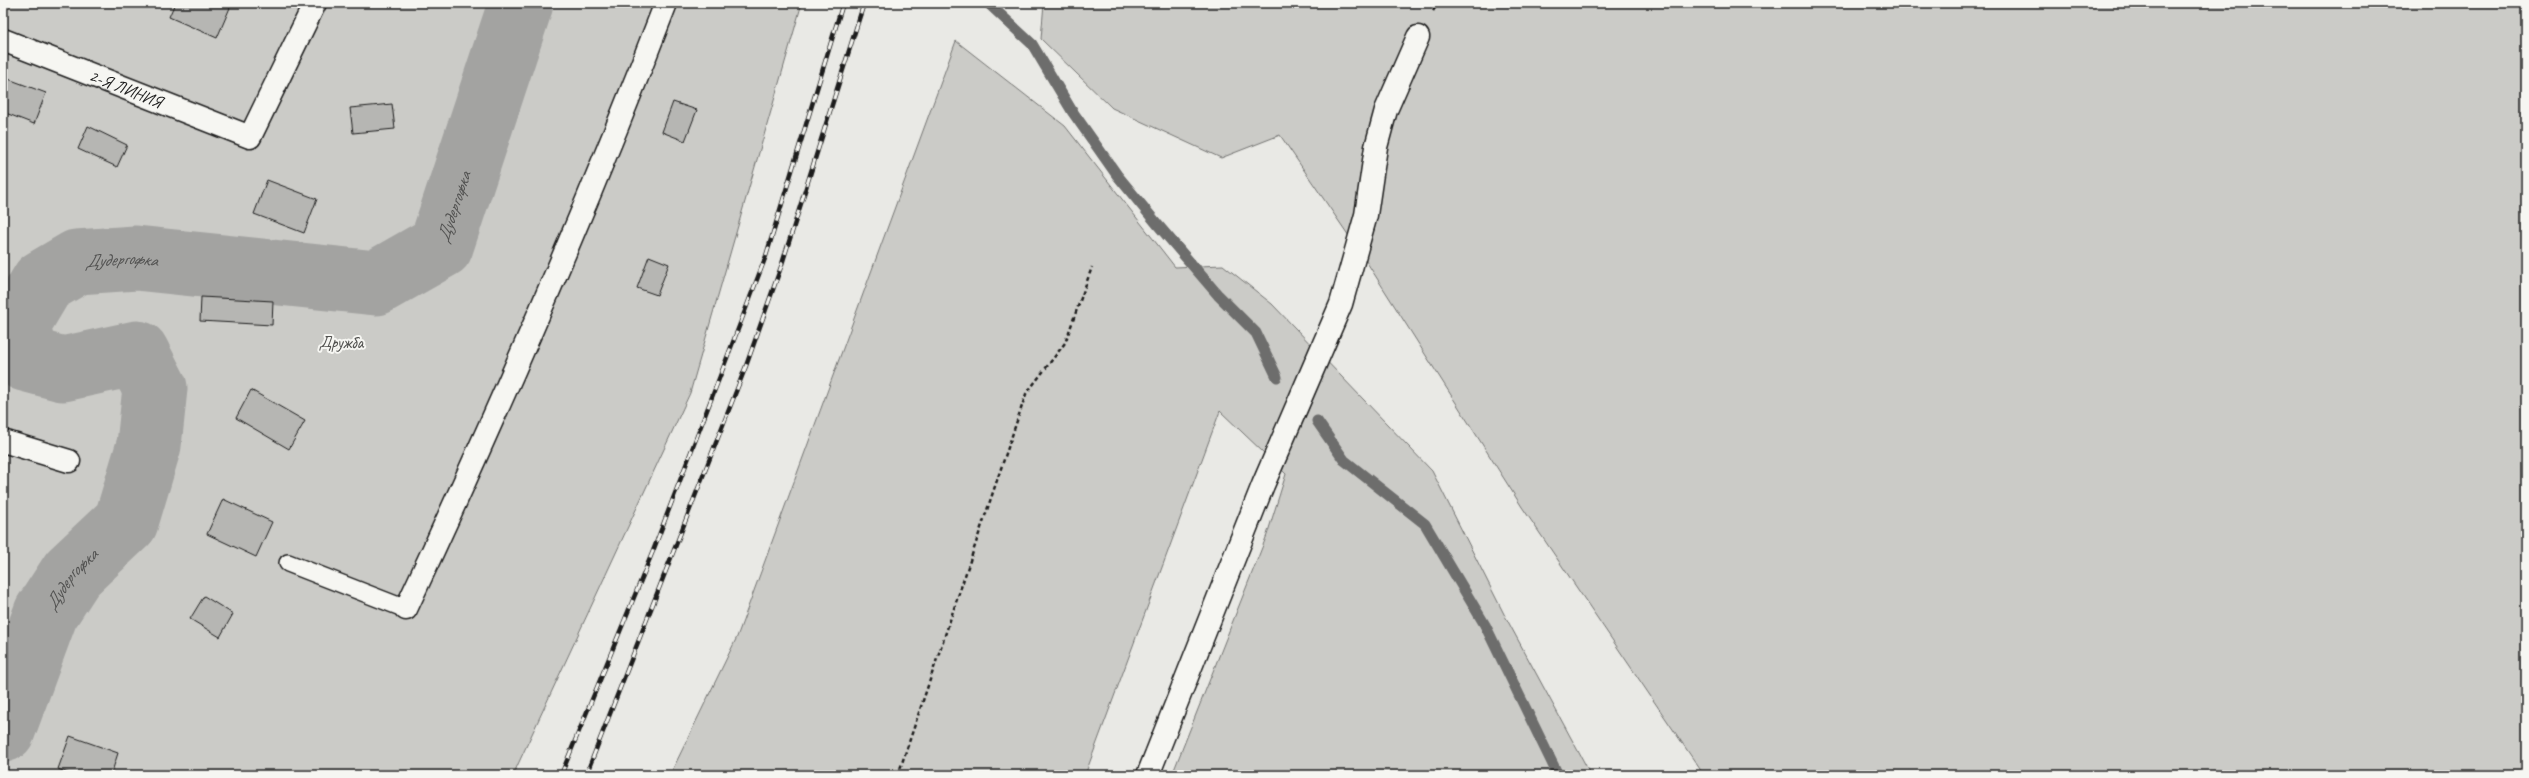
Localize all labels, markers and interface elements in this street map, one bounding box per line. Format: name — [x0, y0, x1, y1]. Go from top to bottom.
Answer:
street label: 2-Я ЛИНИЯ — [86, 65, 168, 113]
water label: Дудергофка — [432, 167, 476, 246]
water label: Дудергофка — [83, 247, 161, 273]
park label: Дружба — [319, 332, 364, 353]
water label: Дудергофка — [39, 542, 104, 615]

